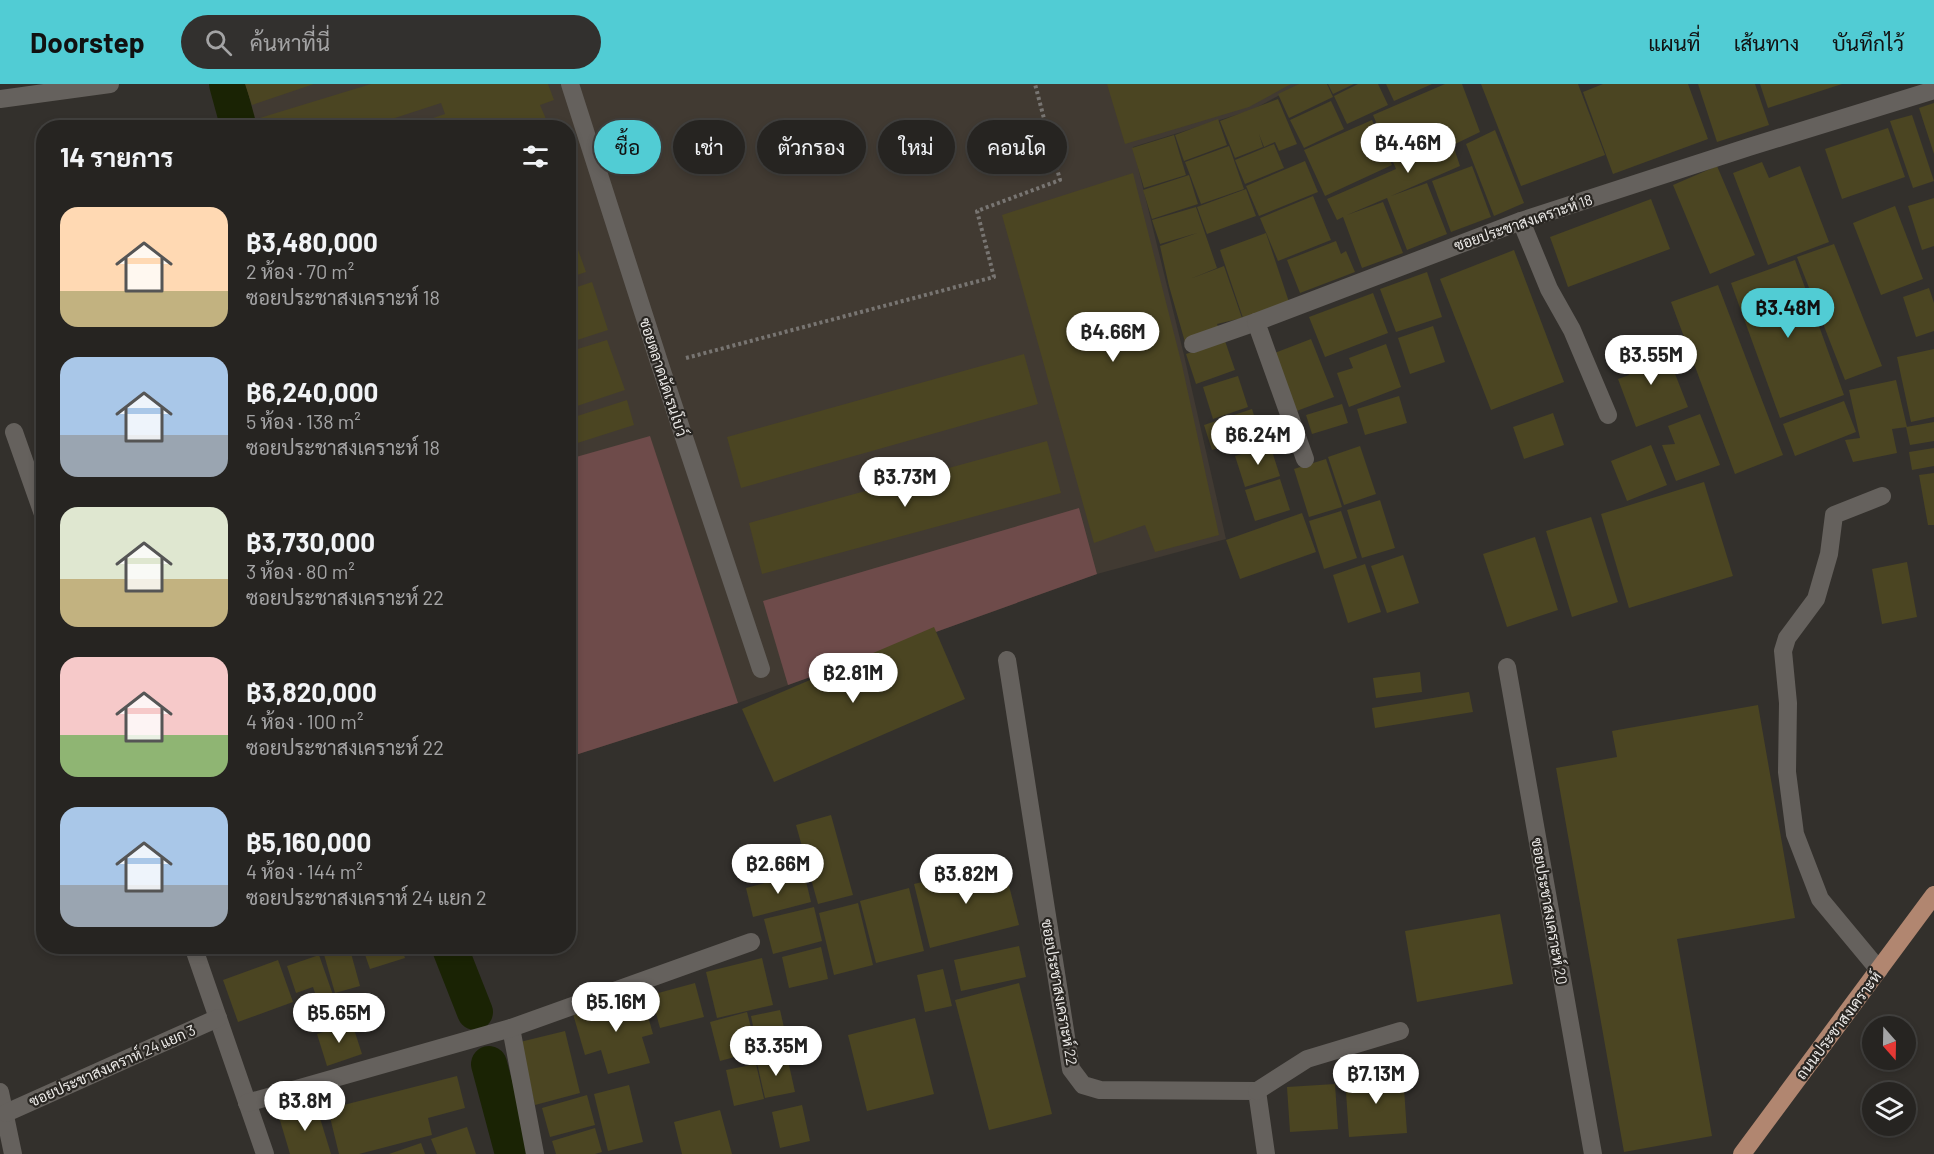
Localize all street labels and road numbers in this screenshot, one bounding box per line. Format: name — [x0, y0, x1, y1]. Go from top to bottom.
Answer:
street label: ซอยประชาสงเคราะห์ 18 — [1451, 190, 1595, 254]
street label: ซอยตลาดนัดเรนโบว์ — [636, 315, 692, 439]
street label: ซอยประชาสงเคราะห์ 20 — [1528, 836, 1572, 986]
street label: ซอยประชาสงเคราะห์ 22 — [1038, 917, 1082, 1067]
street label: ถนนประชาสงเคราะห์ — [1792, 967, 1884, 1083]
street label: ซอยประชาสงเคราห์ 24 แยก 3 — [26, 1020, 198, 1110]

